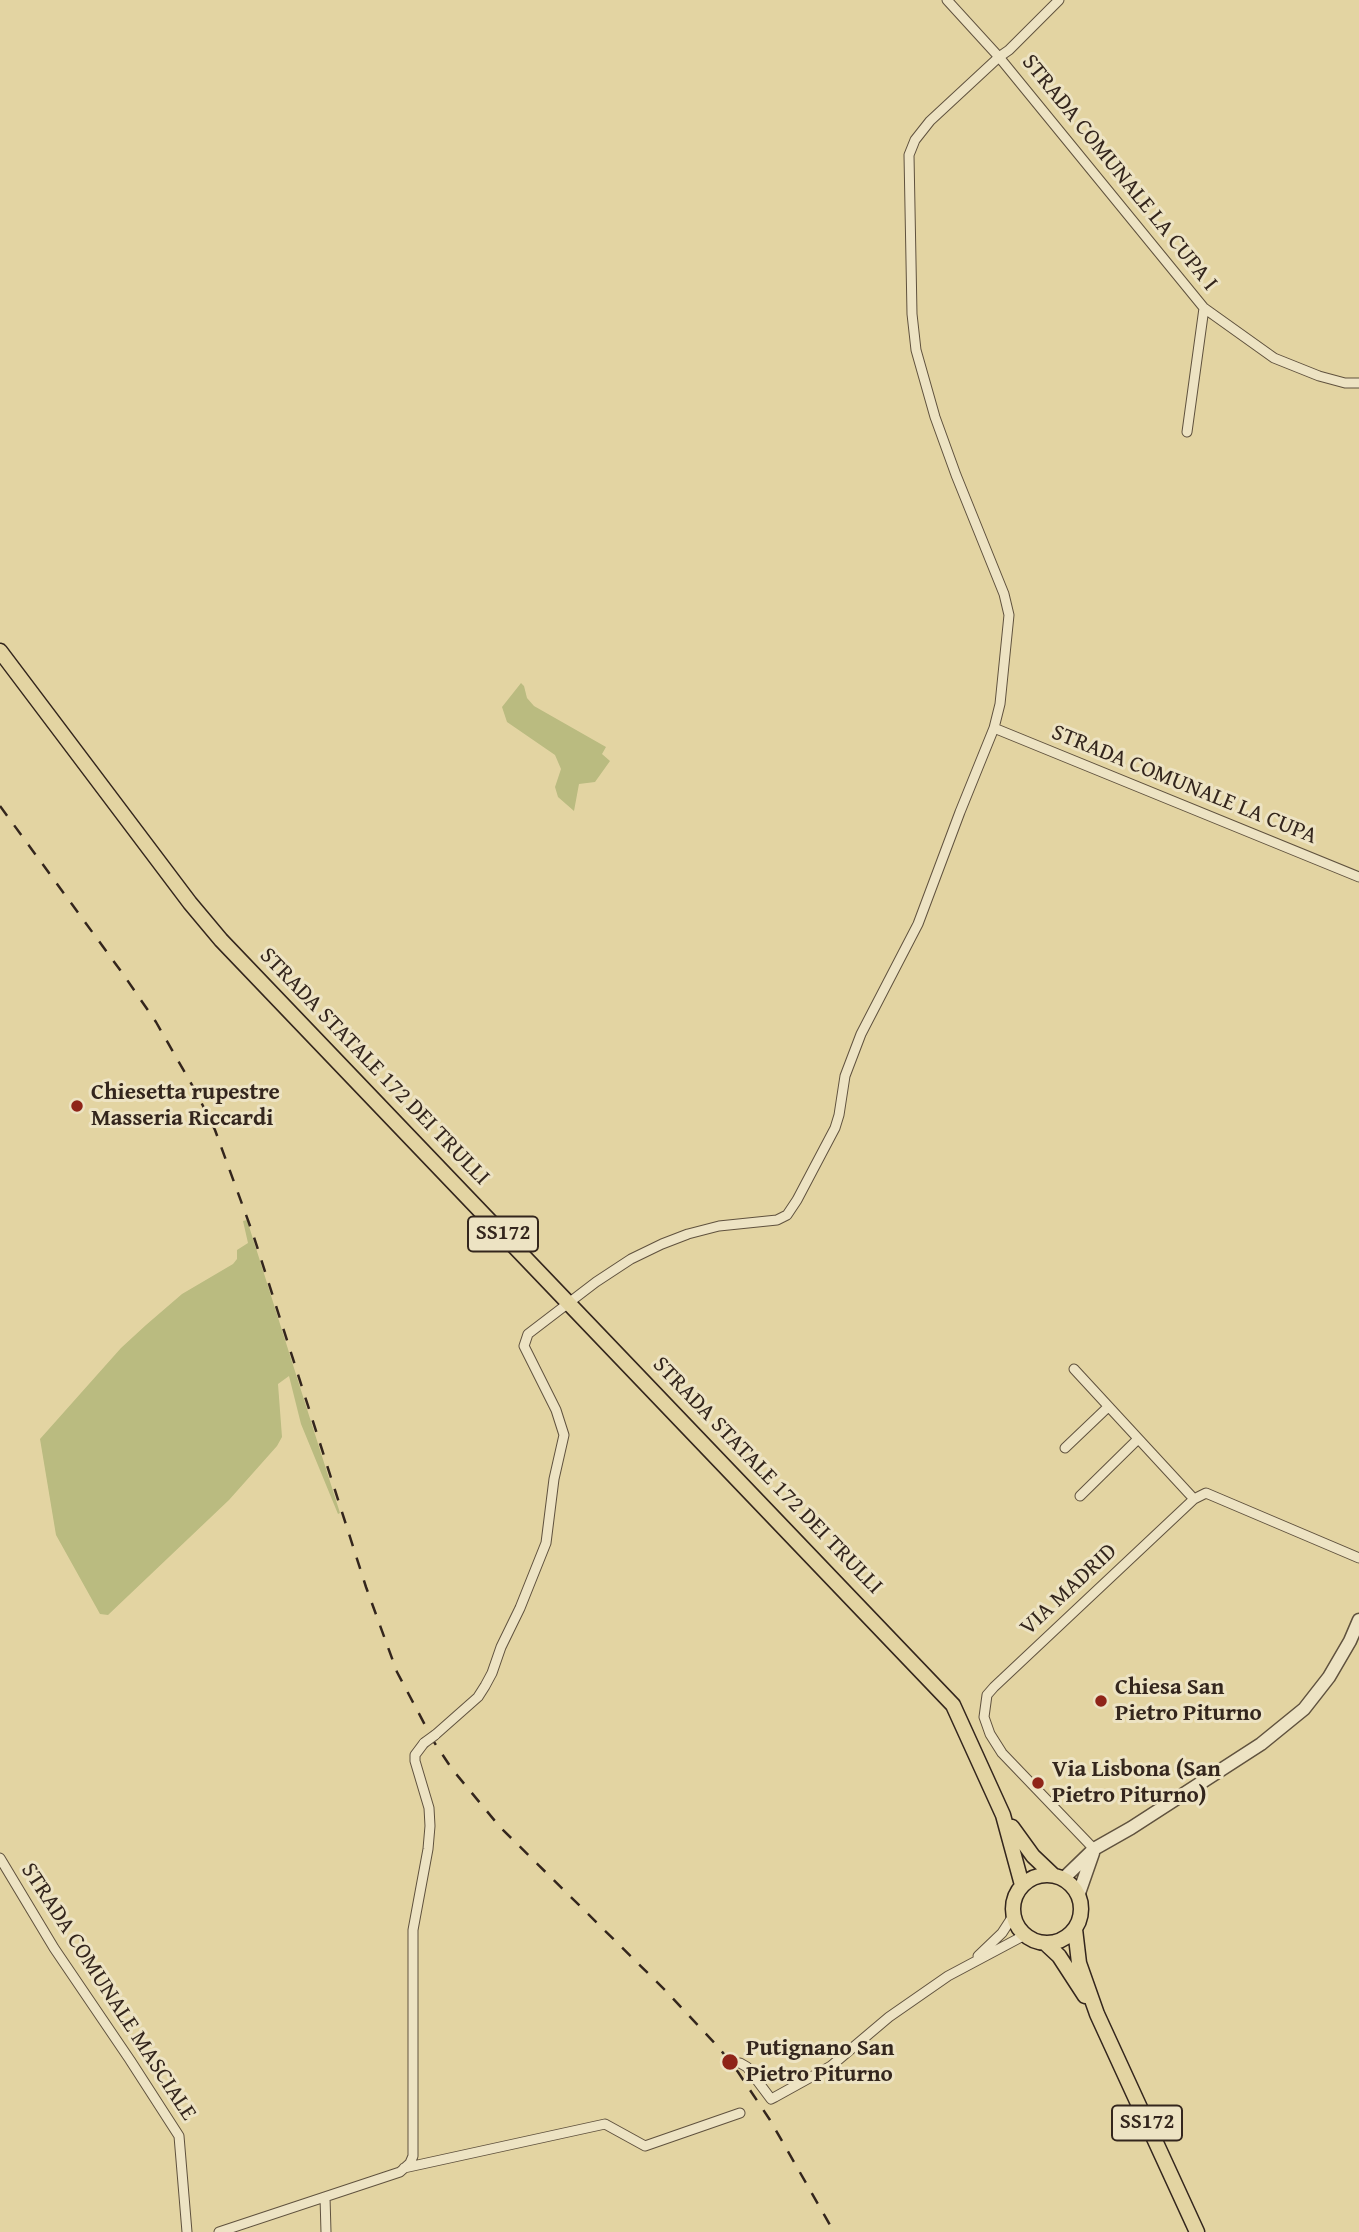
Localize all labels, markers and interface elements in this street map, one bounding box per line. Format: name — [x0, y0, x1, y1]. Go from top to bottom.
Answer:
street label: STRADA COMUNALE LA CUPA I — [1015, 49, 1223, 297]
street label: STRADA COMUNALE LA CUPA — [1047, 719, 1321, 851]
street label: STRADA STATALE 172 DEI TRULLI — [253, 943, 495, 1191]
place label: Chiesetta rupestre Masseria Riccardi — [91, 1079, 280, 1133]
marker: Chiesetta rupestre Masseria Riccardi — [69, 1098, 85, 1114]
road number: SS172 — [468, 1216, 538, 1252]
street label: STRADA STATALE 172 DEI TRULLI — [646, 1352, 888, 1600]
street label: VIA MADRID — [1015, 1538, 1123, 1642]
place label: Chiesa San Pietro Piturno — [1115, 1674, 1262, 1728]
marker: Chiesa San Pietro Piturno — [1093, 1693, 1109, 1709]
place label: Via Lisbona (San Pietro Piturno) — [1052, 1756, 1221, 1810]
marker: Via Lisbona (San Pietro Piturno) — [1030, 1775, 1046, 1791]
street label: STRADA COMUNALE MASCIALE — [14, 1858, 202, 2126]
place label: Putignano San Pietro Piturno — [746, 2035, 894, 2089]
marker: Putignano San Pietro Piturno — [720, 2052, 740, 2072]
road number: SS172 — [1112, 2106, 1182, 2140]

